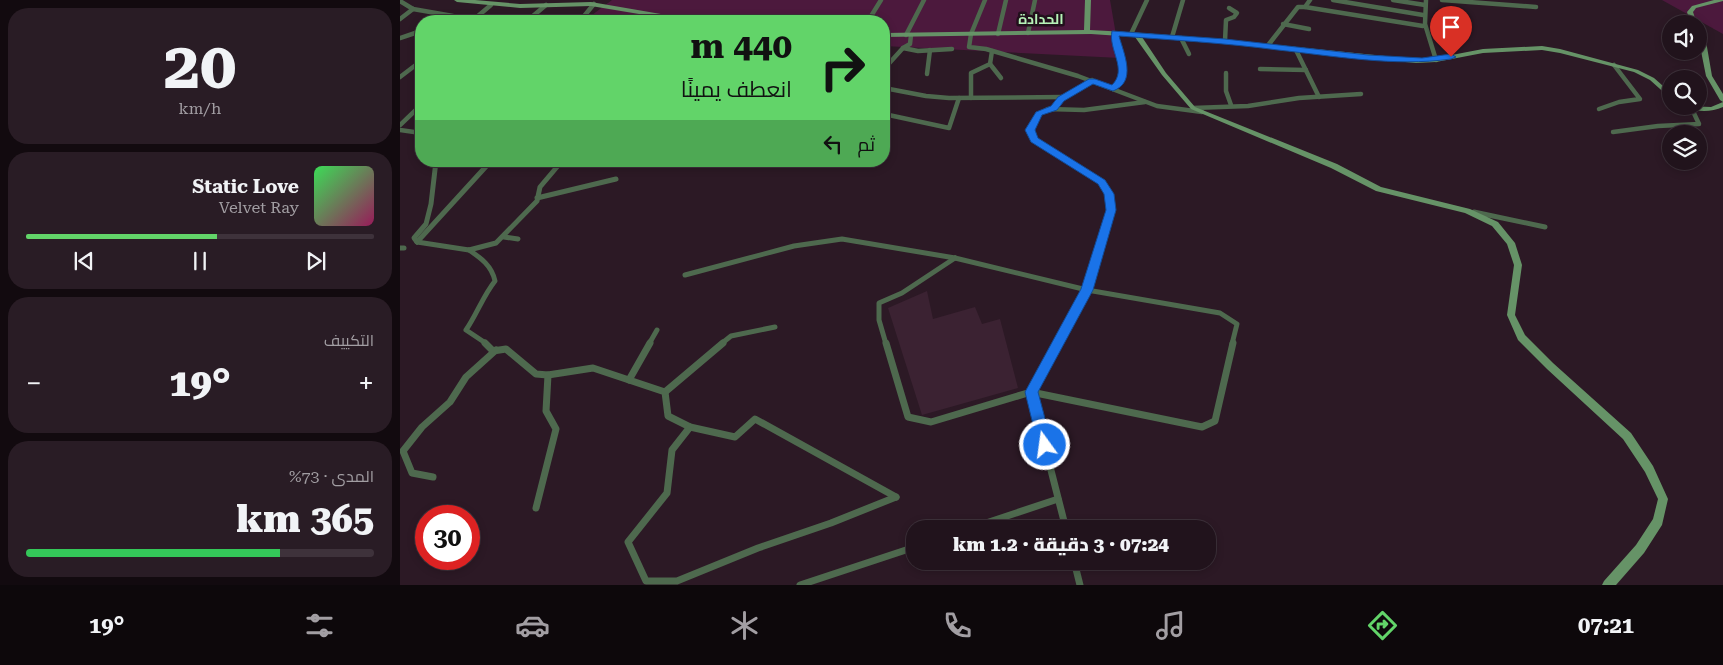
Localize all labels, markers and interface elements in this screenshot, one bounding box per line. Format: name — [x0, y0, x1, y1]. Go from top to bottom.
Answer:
pin — [1430, 6, 1472, 57]
district label: الحدادة — [1018, 11, 1064, 27]
icon: arrive — [1437, 13, 1465, 41]
map controls — [1662, 15, 1707, 170]
button: sound — [1662, 15, 1707, 60]
text: 440 m — [691, 26, 792, 67]
text: 20 — [164, 28, 236, 104]
icon: right — [810, 35, 875, 100]
button: search — [1662, 70, 1707, 115]
text: انعطف يمينًا — [681, 77, 792, 102]
text: km/h — [179, 99, 221, 118]
button: layers — [1662, 125, 1707, 170]
icon: left — [819, 130, 847, 158]
text: ثم — [857, 133, 875, 156]
text: Static Love — [192, 175, 299, 198]
text: Velvet Ray — [219, 198, 299, 217]
icon: previous — [70, 247, 98, 275]
icon: pause — [186, 247, 214, 275]
icon: next — [302, 247, 330, 275]
text: التكييف — [324, 331, 374, 350]
text: 19° — [169, 361, 231, 405]
text: − — [26, 367, 42, 400]
text: + — [358, 367, 374, 400]
position arrow — [1018, 418, 1070, 470]
text: المدى · 73% — [289, 467, 374, 486]
text: 365 km — [236, 497, 374, 541]
speed limit sign: 30 — [415, 505, 480, 570]
text: 07:24 · 3 دقيقة · 1.2 km — [953, 533, 1169, 556]
icon: filters — [302, 608, 337, 643]
icon: car — [515, 608, 550, 643]
icon: climate — [727, 608, 762, 643]
icon: phone — [940, 608, 975, 643]
icon: music — [1153, 608, 1188, 643]
icon: directions — [1365, 608, 1400, 643]
text: 19° — [89, 613, 125, 638]
text: 07:21 — [1578, 613, 1634, 638]

